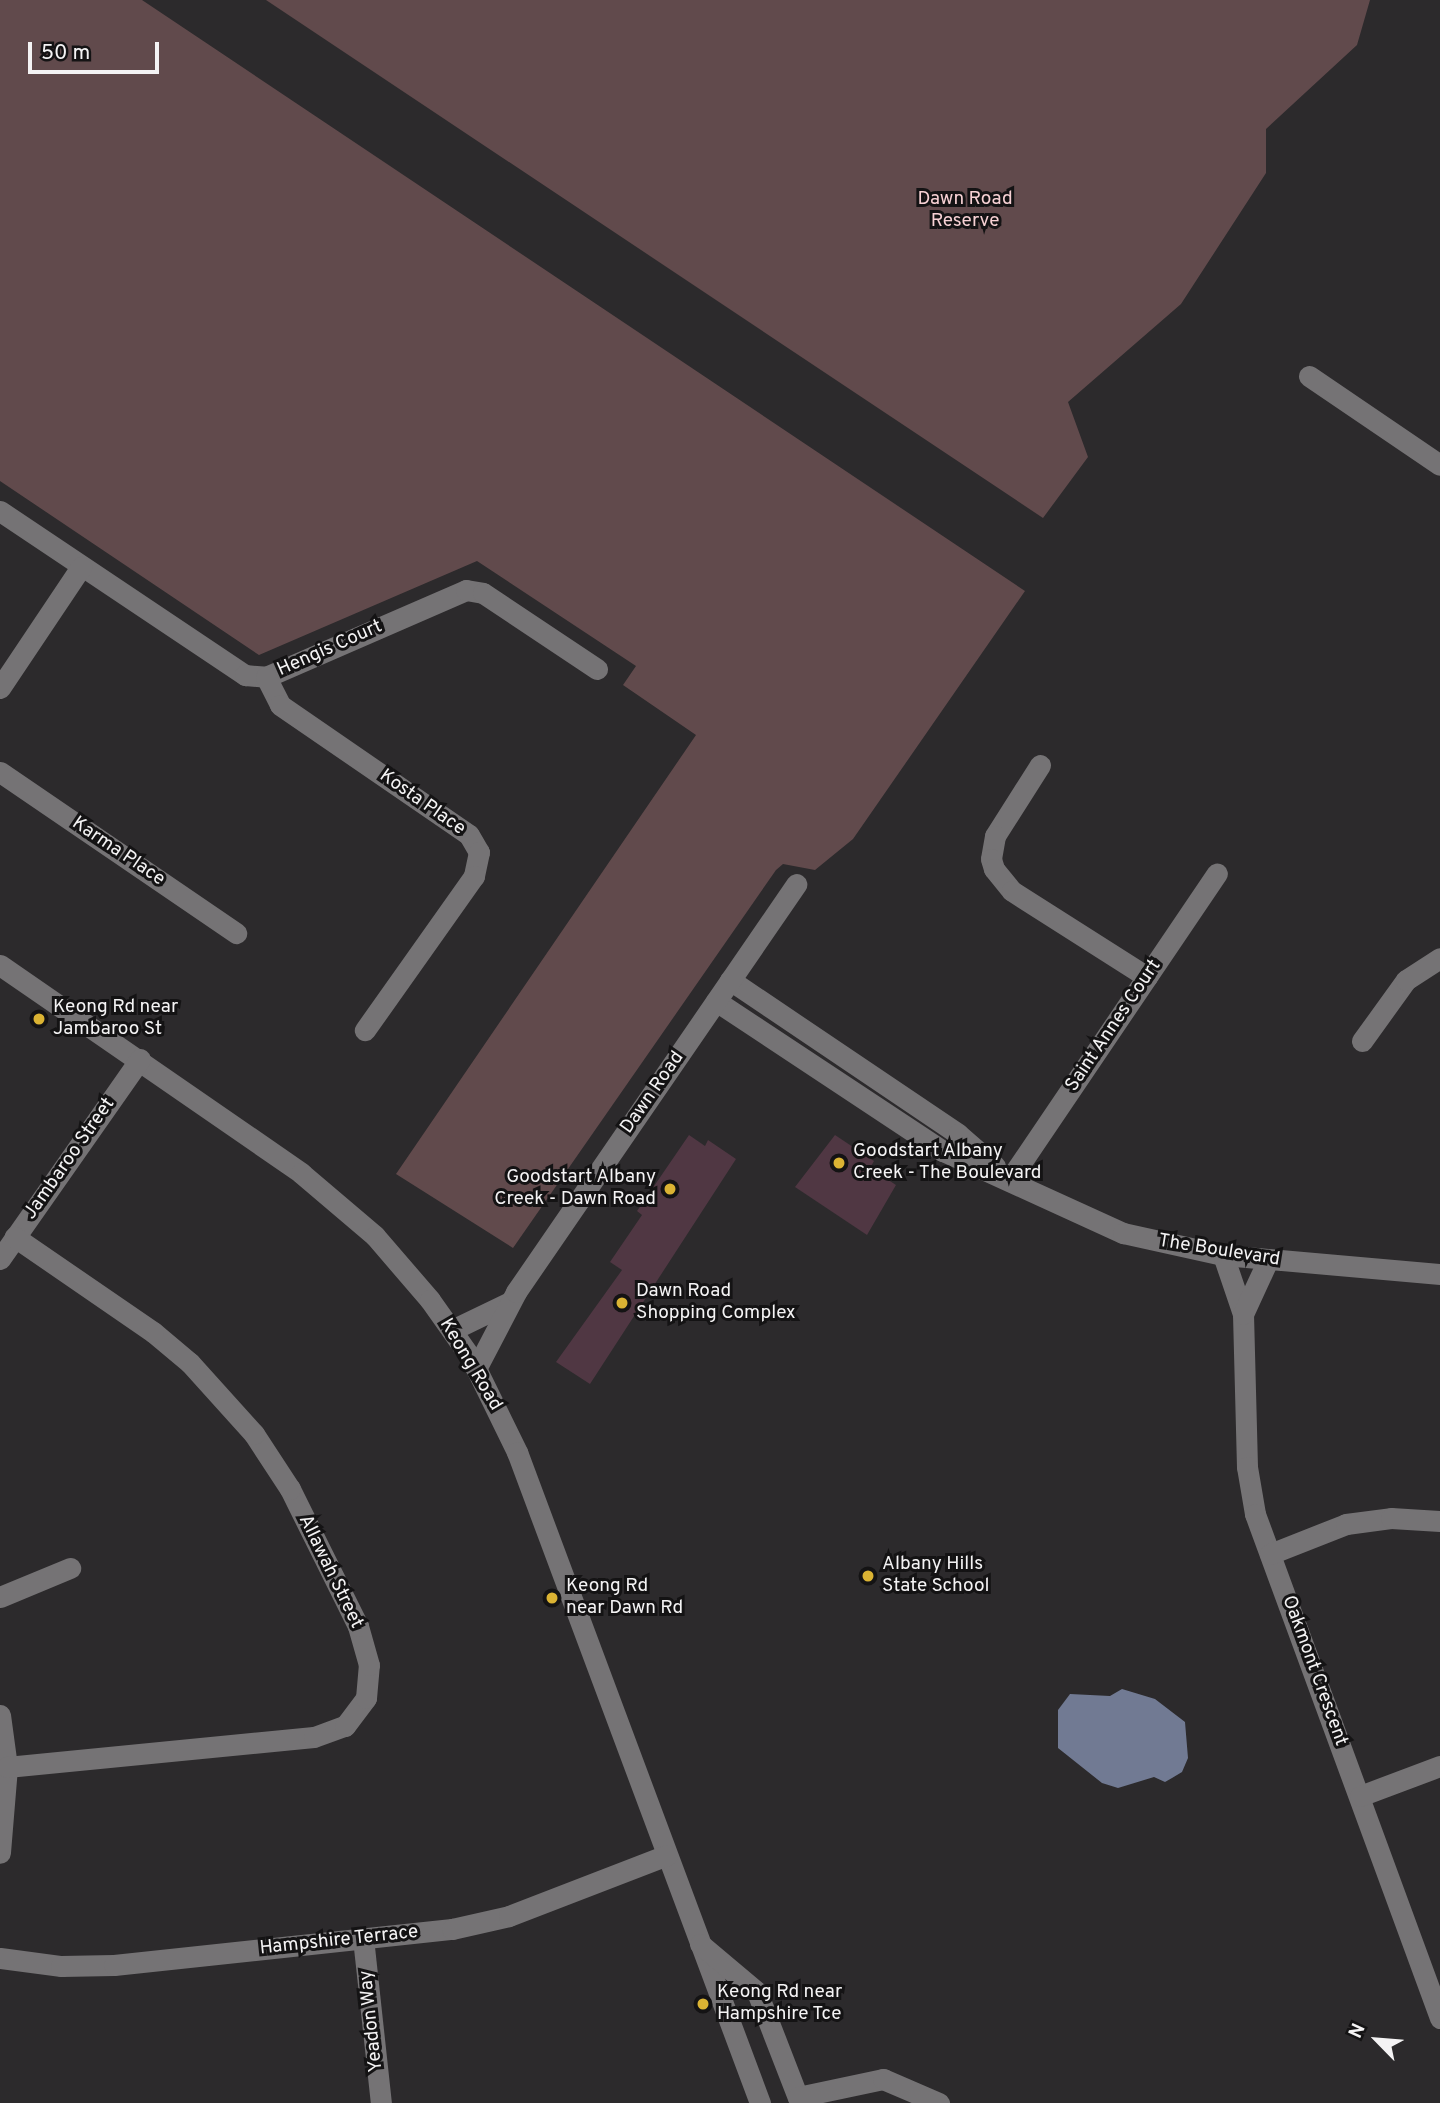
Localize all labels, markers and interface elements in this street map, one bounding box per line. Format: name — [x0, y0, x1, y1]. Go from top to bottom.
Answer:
scale bar — [32, 28, 163, 72]
text: 50 m — [41, 40, 90, 67]
park label: Dawn Road Reserve — [917, 189, 1013, 233]
street label: Hengis Court — [274, 616, 386, 682]
street label: Kosta Place — [375, 765, 469, 841]
street label: Karma Place — [67, 812, 169, 892]
street label: Saint Annes Court — [1061, 955, 1167, 1097]
place label: Keong Rd near Jambaroo St — [53, 997, 178, 1041]
marker: Keong Rd near Jambaroo St — [31, 1011, 47, 1027]
street label: Dawn Road — [616, 1047, 690, 1139]
street label: Jambaroo Street — [20, 1094, 120, 1224]
place label: Goodstart Albany Creek - The Boulevard — [853, 1141, 1042, 1185]
marker: Goodstart Albany Creek - The Boulevard — [831, 1155, 847, 1171]
place label: Goodstart Albany Creek - Dawn Road — [494, 1167, 656, 1211]
marker: Goodstart Albany Creek - Dawn Road — [662, 1181, 678, 1197]
street label: The Boulevard — [1157, 1230, 1281, 1272]
place label: Dawn Road Shopping Complex — [636, 1281, 796, 1325]
marker: Dawn Road Shopping Complex — [614, 1295, 630, 1311]
street label: Keong Road — [434, 1315, 506, 1415]
street label: Allawah Street — [293, 1511, 367, 1633]
place label: Albany Hills State School — [882, 1554, 990, 1598]
marker: Albany Hills State School — [860, 1568, 876, 1584]
place label: Keong Rd near Dawn Rd — [566, 1576, 683, 1620]
marker: Keong Rd near Dawn Rd — [544, 1590, 560, 1606]
street label: Oakmont Crescent — [1276, 1593, 1352, 1749]
street label: Hampshire Terrace — [258, 1921, 420, 1961]
street label: Yeadon Way — [355, 1969, 389, 2073]
place label: Keong Rd near Hampshire Tce — [717, 1982, 842, 2026]
marker: Keong Rd near Hampshire Tce — [695, 1996, 711, 2012]
north arrow — [1342, 2005, 1412, 2075]
text: N — [1344, 2020, 1372, 2042]

